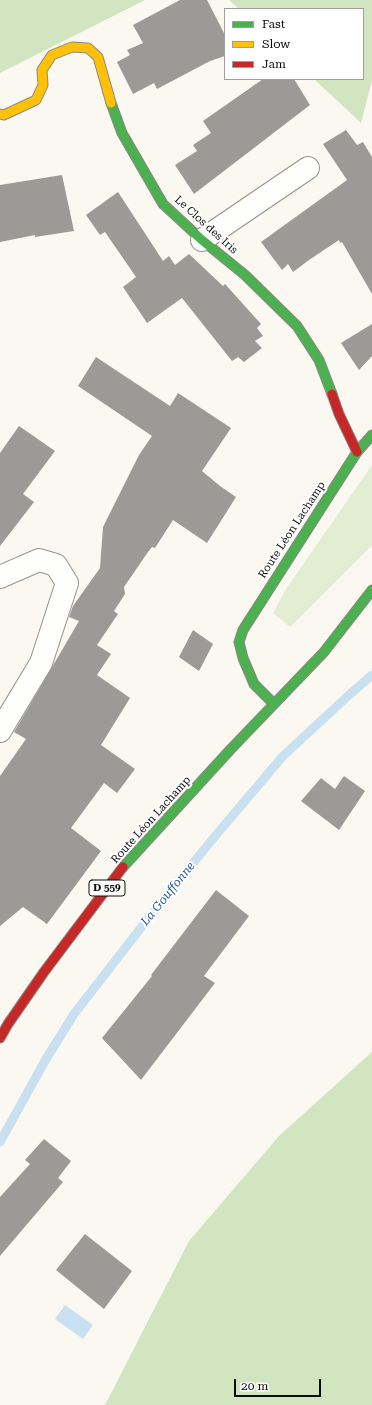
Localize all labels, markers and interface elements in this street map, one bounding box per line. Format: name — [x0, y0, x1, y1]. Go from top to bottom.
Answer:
legend — [224, 8, 364, 80]
text: Fast — [262, 17, 285, 31]
text: Slow — [262, 37, 290, 51]
text: Jam — [262, 57, 286, 71]
street label: Le Clos des Iris — [172, 193, 240, 257]
street label: Route Léon Lachamp — [256, 479, 328, 581]
street label: Route Léon Lachamp — [108, 774, 194, 866]
water label: La Gouffonne — [138, 859, 198, 929]
road number: D 559 — [89, 880, 125, 896]
scale bar — [236, 1371, 323, 1397]
text: 20 m — [241, 1379, 268, 1393]

